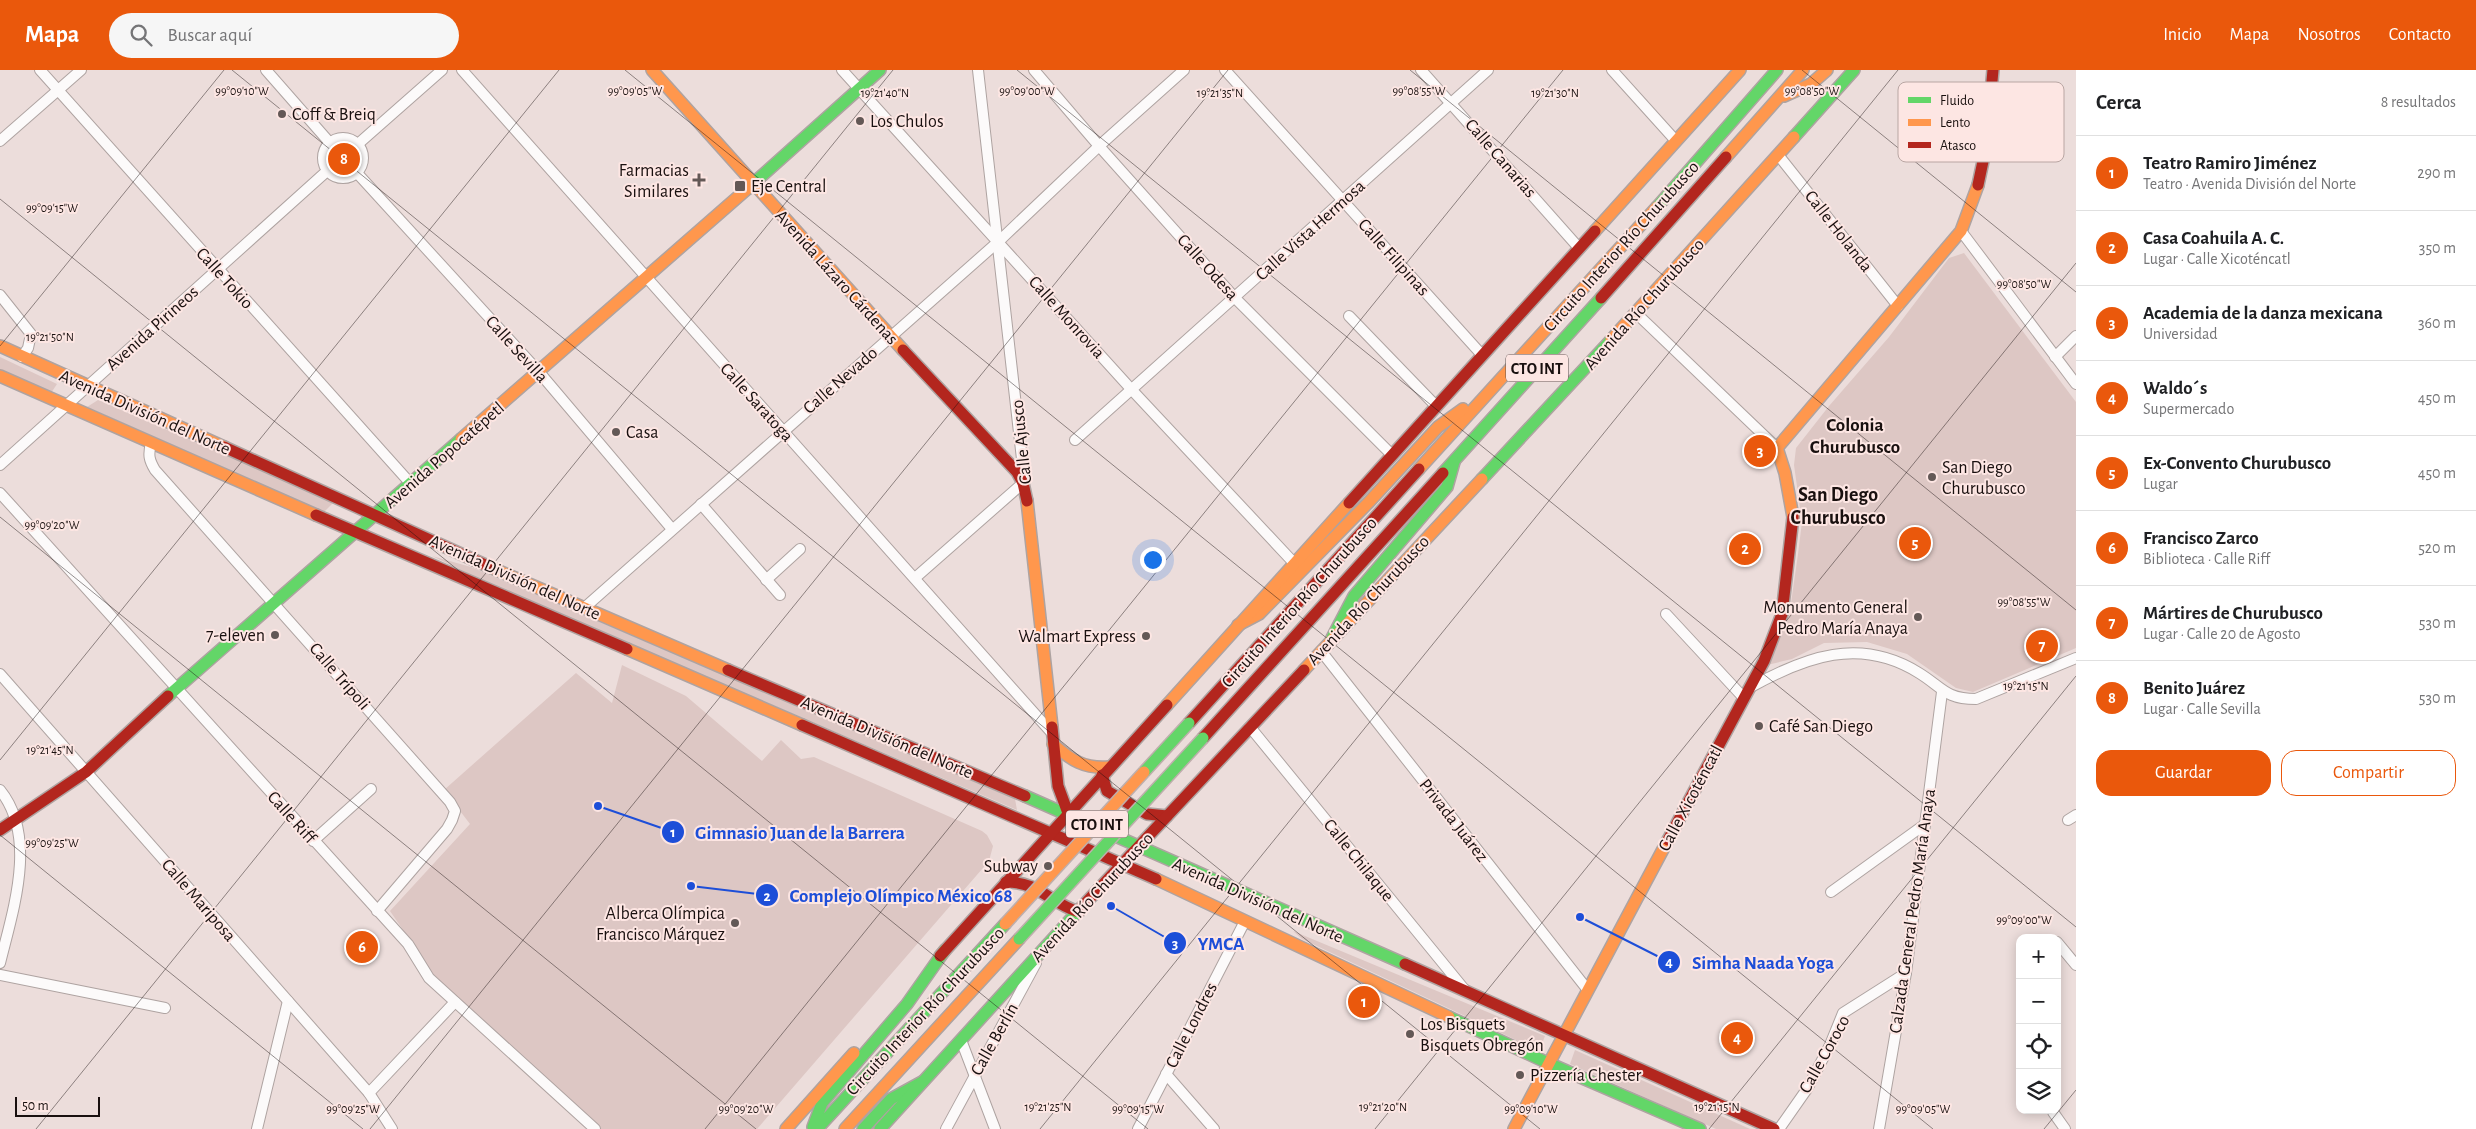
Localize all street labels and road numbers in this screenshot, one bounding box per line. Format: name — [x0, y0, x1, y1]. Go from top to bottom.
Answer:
street label: Calle Canarias — [1461, 116, 1539, 202]
street label: Circuito Interior Río Churubusco — [1541, 158, 1703, 335]
street label: Calle Vista Hermosa — [1253, 177, 1369, 284]
street label: Calle Holanda — [1801, 187, 1876, 276]
street label: Avenida Lázaro Cárdenas — [771, 207, 901, 348]
street label: Calle Filipinas — [1354, 216, 1432, 300]
street label: Calle Odesa — [1173, 231, 1241, 304]
street label: Avenida Río Churubusco — [1581, 235, 1708, 374]
street label: Calle Tokio — [192, 245, 256, 313]
street label: Calle Monrovia — [1025, 273, 1108, 362]
street label: Avenida Pirineos — [103, 283, 202, 375]
street label: Calle Sevilla — [482, 313, 551, 387]
street label: Calle Nevado — [800, 344, 881, 418]
road number: CTO INT — [1506, 354, 1568, 382]
street label: Calle Saratoga — [716, 360, 796, 446]
street label: Avenida División del Norte — [56, 367, 233, 459]
street label: Avenida Popocatépetl — [381, 399, 508, 512]
street label: Calle Ajusco — [1009, 399, 1035, 485]
street label: Circuito Interior Río Churubusco — [1219, 514, 1381, 691]
street label: Avenida División del Norte — [426, 532, 603, 624]
street label: Avenida Río Churubusco — [1304, 532, 1433, 669]
street label: Calle Trípoli — [305, 640, 373, 714]
street label: Avenida División del Norte — [798, 693, 975, 782]
street label: Calle Xicoténcatl — [1655, 743, 1726, 854]
street label: Privada Juárez — [1415, 776, 1491, 865]
street label: Calle Riff — [263, 788, 320, 848]
street label: Calzada General Pedro María Anaya — [1887, 788, 1939, 1035]
road number: CTO INT — [1066, 811, 1128, 838]
street label: Calle Chilaque — [1320, 816, 1397, 905]
street label: Avenida Río Churubusco — [1028, 829, 1157, 966]
street label: Avenida División del Norte — [1169, 855, 1346, 947]
street label: Calle Mariposa — [158, 856, 239, 945]
street label: Circuito Interior Río Churubusco — [843, 924, 1008, 1099]
street label: Calle Londres — [1163, 980, 1221, 1071]
street label: Calle Berlín — [968, 1000, 1022, 1079]
street label: Calle Coroco — [1796, 1012, 1854, 1096]

